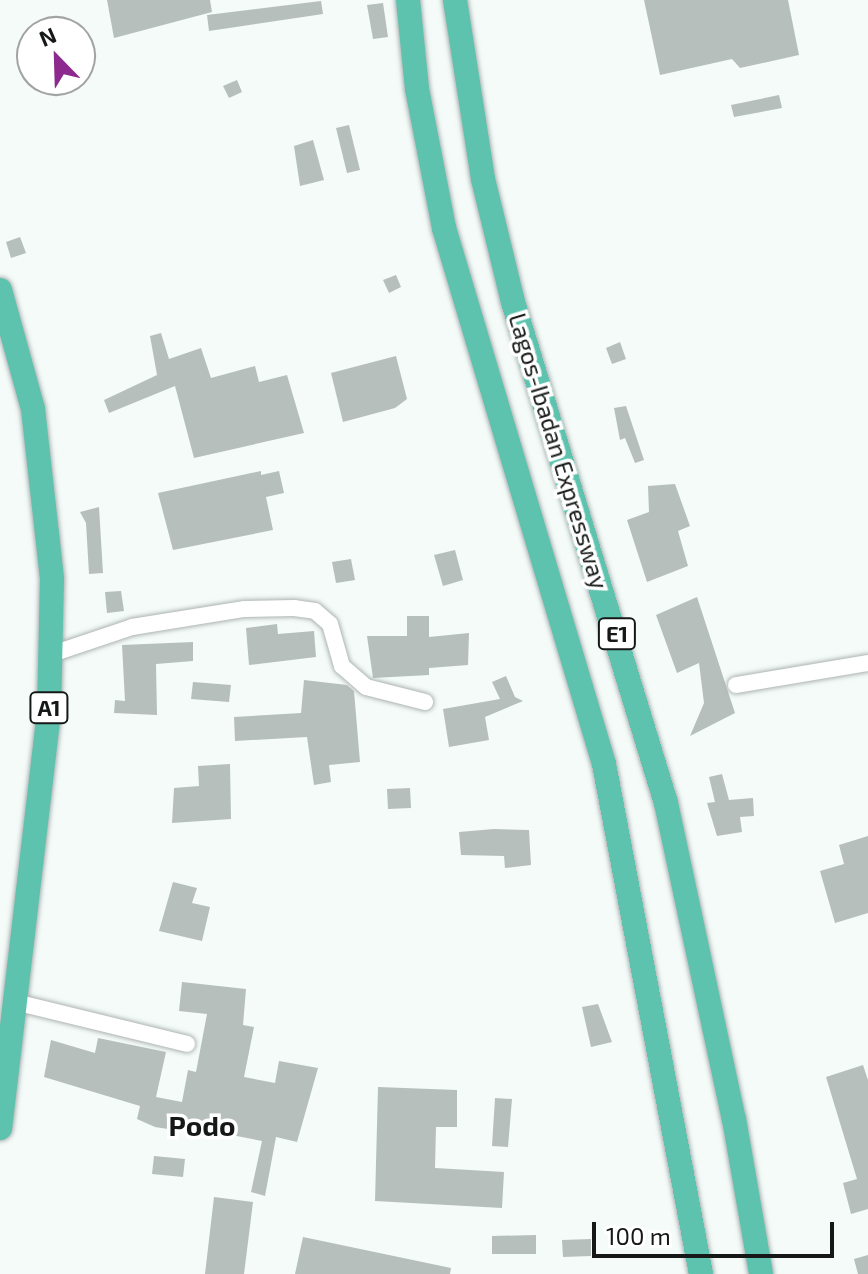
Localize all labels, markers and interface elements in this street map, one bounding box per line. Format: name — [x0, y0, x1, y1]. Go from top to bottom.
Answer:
north arrow — [16, 16, 96, 96]
text: N — [35, 21, 60, 51]
street label: Lagos-Ibadan Expressway — [503, 310, 615, 592]
road number: E1 — [597, 616, 637, 652]
road number: A1 — [29, 690, 69, 726]
district label: Podo — [169, 1108, 235, 1142]
scale bar — [596, 1206, 838, 1256]
text: 100 m — [606, 1221, 671, 1250]

